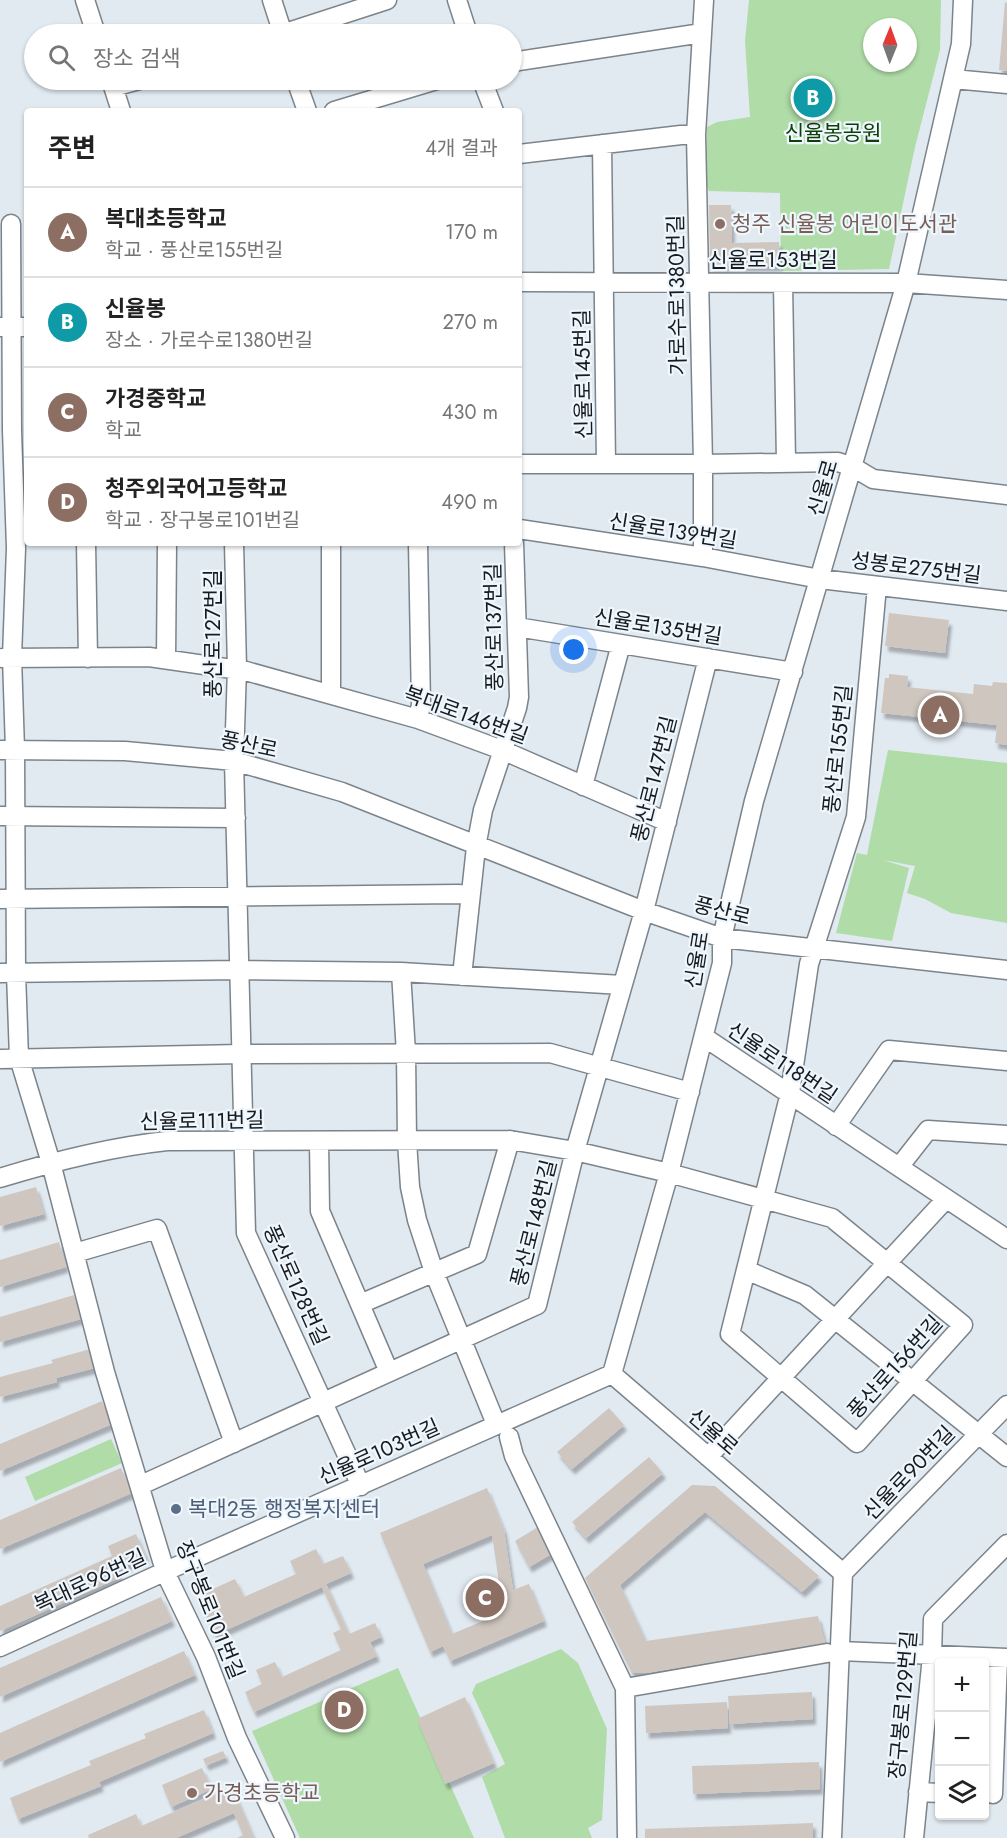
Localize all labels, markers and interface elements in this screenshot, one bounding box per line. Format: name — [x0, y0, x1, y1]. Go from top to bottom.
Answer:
north arrow — [863, 18, 917, 72]
search box — [24, 24, 522, 90]
icon: search — [45, 41, 78, 74]
text: 장소 검색 — [93, 42, 181, 74]
pin: B — [794, 76, 832, 120]
park label: 신율봉공원 — [785, 118, 881, 148]
text: 주변 — [48, 129, 96, 167]
text: 4개 결과 — [425, 134, 498, 163]
text: 복대초등학교 — [105, 202, 226, 234]
place label: 청주 신율봉 어린이도서관 — [732, 209, 957, 239]
street label: 가로수로1380번길 — [661, 214, 693, 376]
marker: 청주 신율봉 어린이도서관 — [713, 217, 727, 231]
text: A — [60, 218, 75, 247]
text: 170 m — [445, 218, 498, 247]
text: 학교 · 풍산로155번길 — [105, 236, 283, 265]
street label: 신율로153번길 — [708, 245, 838, 275]
text: 신율봉 — [105, 292, 166, 324]
text: B — [61, 308, 74, 337]
text: 270 m — [443, 308, 498, 337]
street label: 신율로145번길 — [567, 309, 599, 439]
text: 장소 · 가로수로1380번길 — [105, 326, 313, 355]
text: 가경중학교 — [105, 382, 206, 414]
text: C — [60, 398, 75, 427]
text: 430 m — [442, 398, 498, 427]
text: 학교 — [105, 416, 142, 445]
street label: 신율로 — [801, 456, 845, 520]
text: 청주외국어고등학교 — [105, 472, 287, 504]
text: D — [60, 488, 75, 517]
text: 490 m — [441, 488, 498, 517]
text: 학교 · 장구봉로101번길 — [105, 506, 300, 535]
street label: 신율로139번길 — [607, 506, 739, 556]
street label: 성봉로275번길 — [849, 545, 983, 591]
street label: 풍산로137번길 — [478, 563, 510, 691]
street label: 풍산로127번길 — [198, 569, 228, 699]
street label: 신율로135번길 — [592, 602, 724, 652]
your location — [559, 635, 588, 664]
street label: 복대로146번길 — [400, 679, 532, 751]
street label: 풍산로155번길 — [816, 683, 860, 815]
pin: A — [920, 692, 960, 738]
street label: 풍산로147번길 — [624, 713, 684, 845]
street label: 풍산로 — [218, 724, 280, 766]
street label: 풍산로 — [690, 889, 754, 933]
street label: 신율로 — [678, 929, 716, 991]
street label: 신율로118번길 — [721, 1015, 843, 1111]
street label: 신율로111번길 — [139, 1105, 265, 1137]
street label: 풍산로148번길 — [504, 1156, 564, 1290]
street label: 풍산로128번길 — [256, 1220, 336, 1350]
street label: 풍산로156번길 — [840, 1309, 950, 1425]
street label: 신율로 — [681, 1402, 745, 1462]
street label: 신율로103번길 — [313, 1412, 445, 1492]
street label: 신율로90번길 — [856, 1419, 962, 1527]
place label: 복대2동 행정복지센터 — [188, 1494, 380, 1524]
marker: 복대2동 행정복지센터 — [169, 1502, 183, 1516]
street label: 장구봉로101번길 — [168, 1536, 252, 1684]
street label: 복대로96번길 — [29, 1542, 151, 1620]
pin: C — [466, 1576, 504, 1620]
street label: 장구봉로129번길 — [882, 1629, 924, 1781]
map controls — [935, 1658, 989, 1820]
button: + — [935, 1658, 989, 1712]
pin: D — [324, 1688, 364, 1732]
button: − — [935, 1712, 989, 1766]
button: layers — [935, 1766, 989, 1820]
place label: 가경초등학교 — [204, 1778, 320, 1808]
marker: 가경초등학교 — [185, 1786, 199, 1800]

